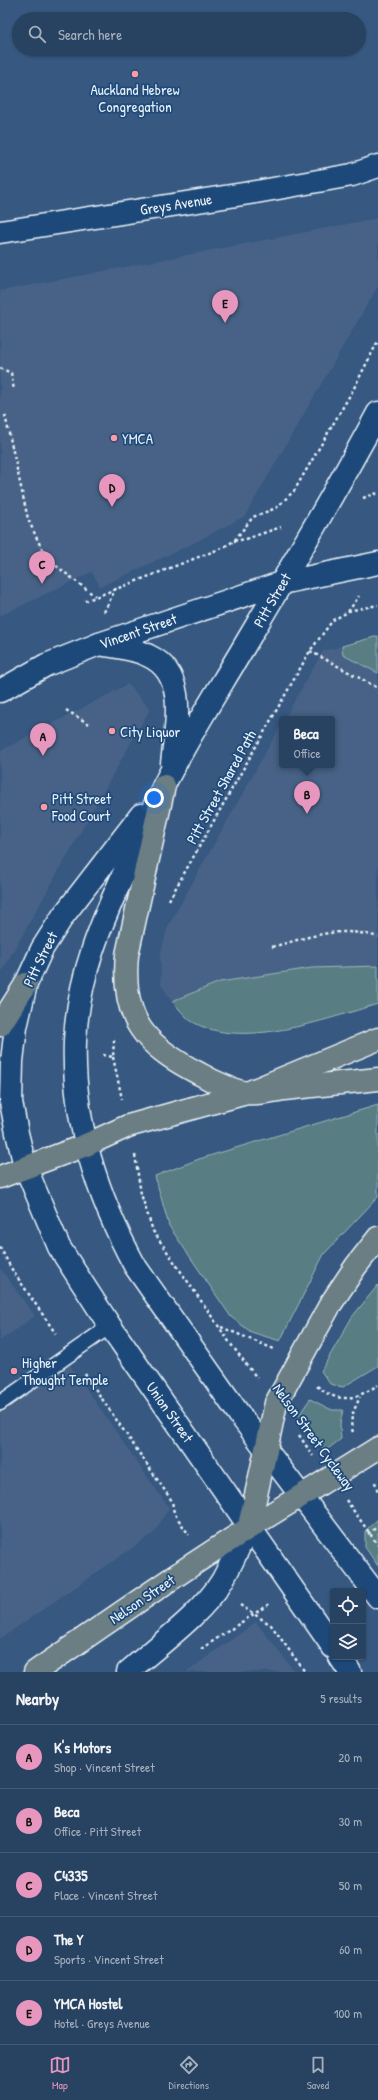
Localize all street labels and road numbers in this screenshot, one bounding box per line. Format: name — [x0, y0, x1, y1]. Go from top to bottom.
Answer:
street label: Greys Avenue — [139, 188, 213, 220]
street label: Pitt Street — [248, 568, 296, 631]
street label: Vincent Street — [96, 608, 180, 654]
street label: Pitt Street Shared Path — [181, 726, 261, 848]
street label: Pitt Street — [18, 927, 63, 990]
street label: Union Street — [141, 1377, 199, 1447]
street label: Nelson Street Cycleway — [268, 1379, 360, 1495]
street label: Nelson Street — [105, 1569, 180, 1629]

